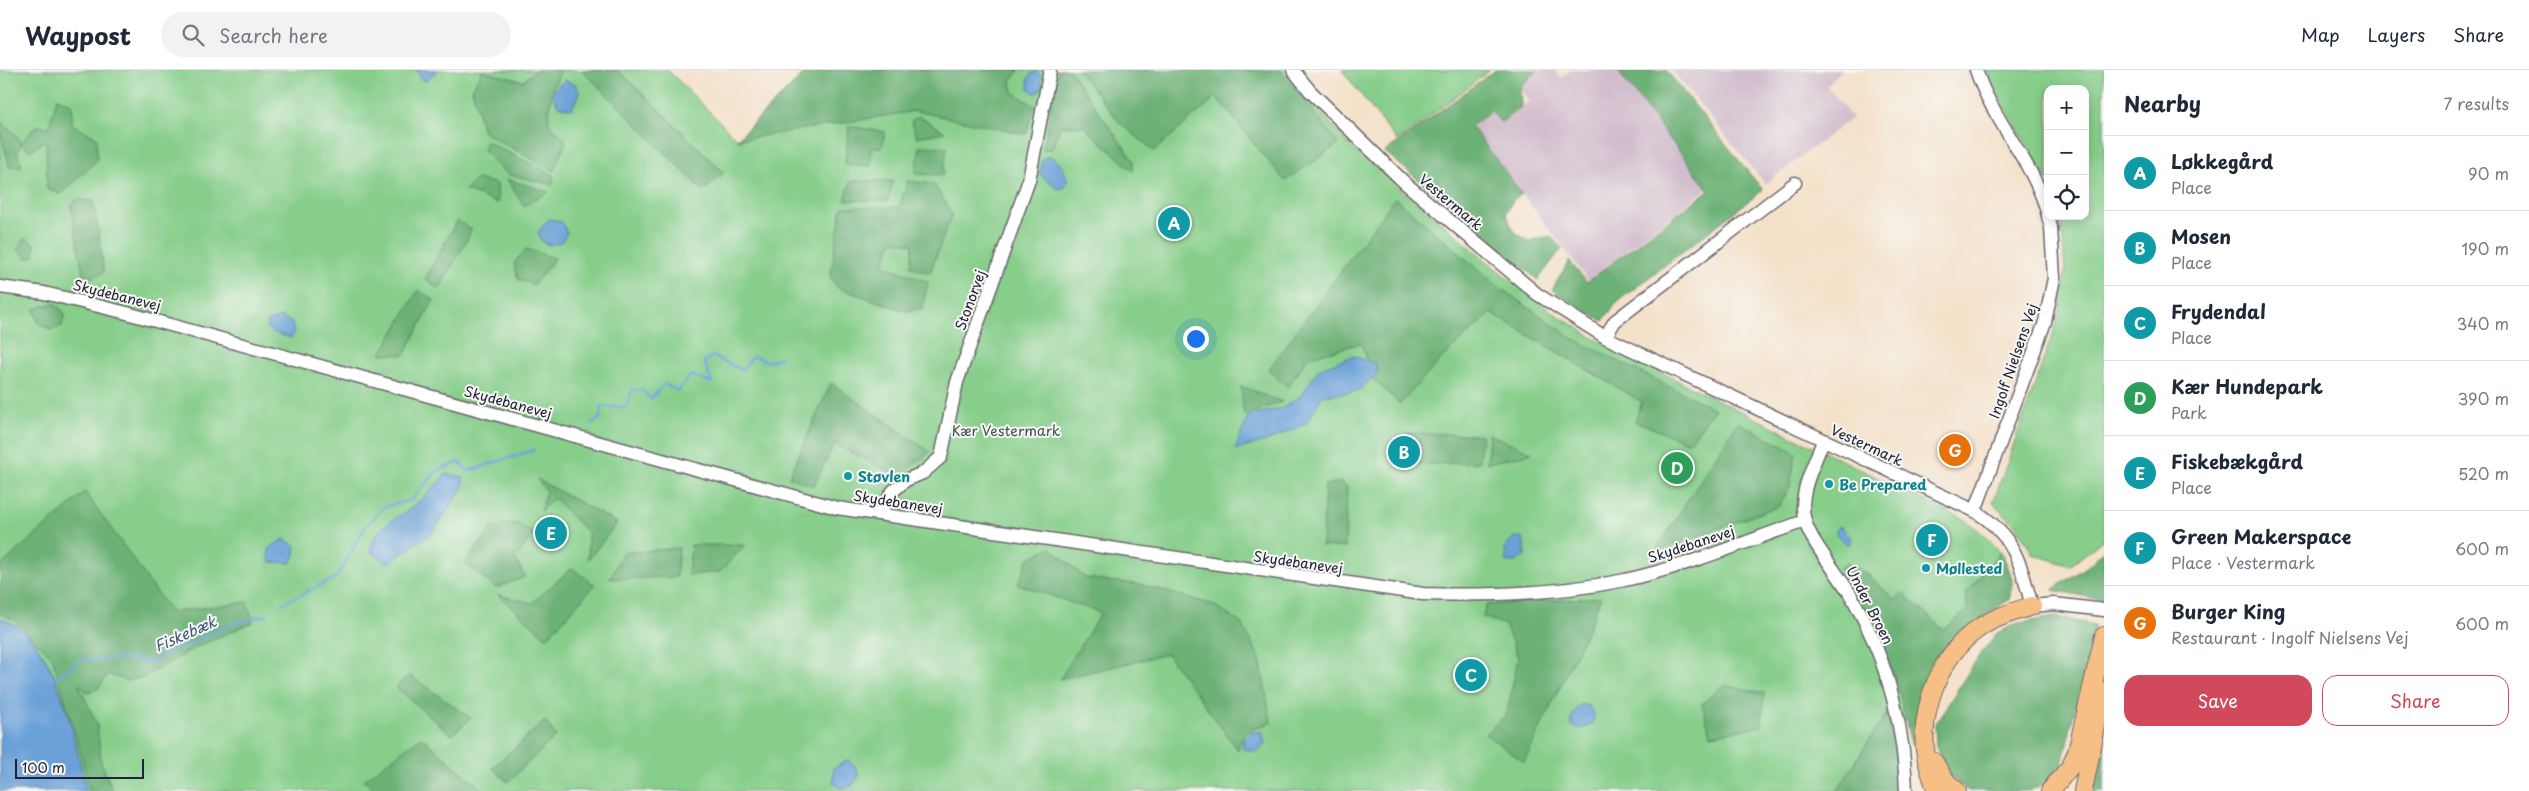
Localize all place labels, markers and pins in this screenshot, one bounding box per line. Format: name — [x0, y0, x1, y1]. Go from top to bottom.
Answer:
pin: A — [1158, 204, 1190, 242]
pin: G — [1939, 431, 1971, 469]
pin: B — [1388, 433, 1420, 471]
pin: D — [1661, 449, 1693, 487]
place label: Støvlen — [858, 466, 910, 487]
marker: Støvlen — [842, 470, 854, 482]
place label: Be Prepared — [1839, 474, 1927, 495]
marker: Be Prepared — [1823, 478, 1835, 490]
pin: E — [535, 514, 567, 552]
pin: F — [1916, 521, 1948, 559]
place label: Møllested — [1936, 558, 2003, 579]
marker: Møllested — [1920, 562, 1932, 574]
pin: C — [1455, 656, 1487, 694]

